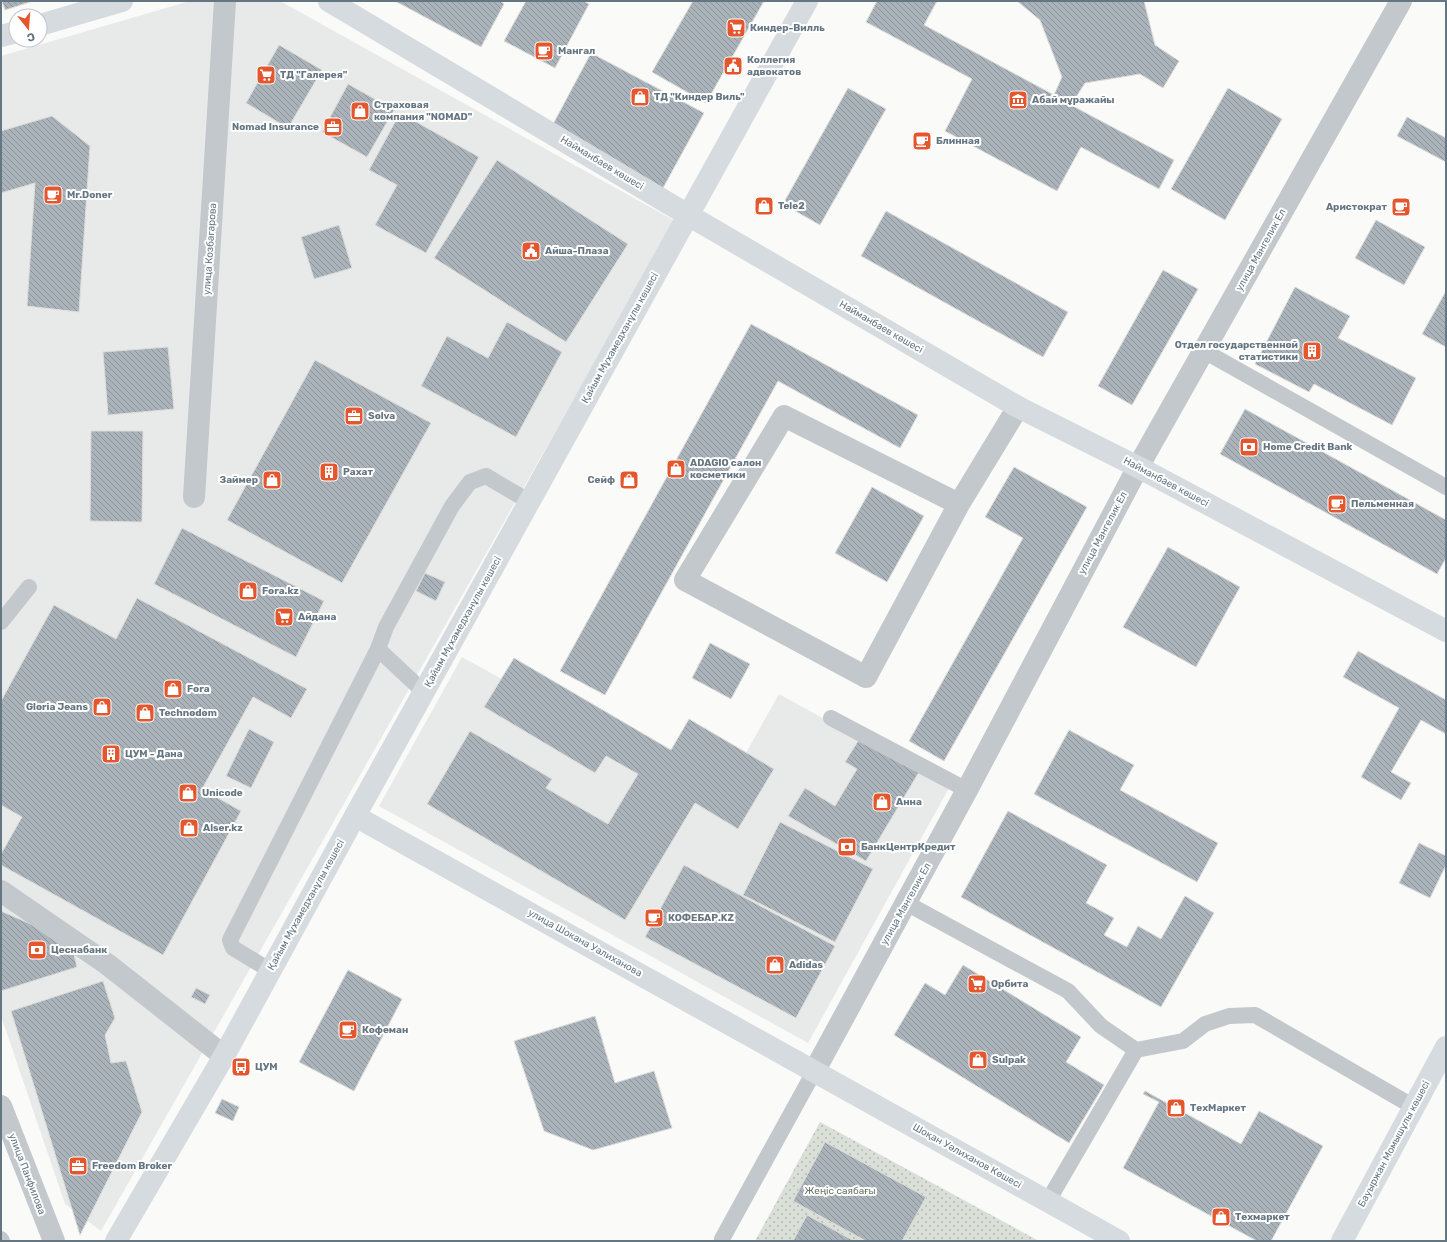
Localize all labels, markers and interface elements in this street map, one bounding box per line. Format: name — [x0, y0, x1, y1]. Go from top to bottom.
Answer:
north arrow — [8, 8, 48, 48]
supermarket icon: Киндер-Вилль — [725, 17, 747, 39]
place label: Киндер-Вилль — [750, 22, 825, 34]
text: С — [25, 30, 36, 45]
cafe icon: Мангал — [533, 40, 555, 62]
place label: Мангал — [558, 45, 595, 57]
place label: Коллегия адвокатов — [747, 54, 801, 78]
public building icon: Коллегия адвокатов — [722, 55, 744, 77]
supermarket icon: ТД "Галерея" — [255, 64, 277, 86]
place label: ТД "Галерея" — [280, 69, 348, 81]
shop icon: ТД "Киндер Виль" — [629, 86, 651, 108]
museum icon: Абай мұражайы — [1007, 89, 1029, 111]
place label: ТД "Киндер Виль" — [654, 91, 745, 103]
place label: Абай мұражайы — [1032, 94, 1115, 106]
place label: Страховая компания "NOMAD" — [374, 99, 473, 123]
shop icon: Страховая компания "NOMAD" — [349, 100, 371, 122]
office icon: Nomad Insurance — [322, 116, 344, 138]
place label: Nomad Insurance — [232, 121, 319, 133]
cafe icon: Блинная — [911, 130, 933, 152]
street label: Найманбаев көшесі — [558, 133, 646, 193]
place label: Блинная — [936, 135, 980, 147]
cafe icon: Mr.Doner — [42, 184, 64, 206]
place label: Mr.Doner — [67, 189, 113, 201]
shop icon: Tele2 — [753, 195, 775, 217]
cafe icon: Аристократ — [1390, 196, 1412, 218]
place label: Tele2 — [778, 200, 805, 212]
place label: Аристократ — [1326, 201, 1388, 213]
street label: улица Козбагарова — [201, 203, 219, 295]
street label: улица Мангелик Ел — [1233, 207, 1289, 293]
public building icon: Айша-Плаза — [520, 240, 542, 262]
place label: Айша-Плаза — [545, 245, 609, 257]
street label: Қайым Мұхамедханұлы көшесі — [579, 271, 661, 405]
street label: Найманбаев көшесі — [837, 298, 925, 356]
place label: Отдел государственной статистики — [1175, 339, 1298, 363]
building icon: Отдел государственной статистики — [1301, 340, 1323, 362]
office icon: Solva — [343, 405, 365, 427]
place label: Solva — [368, 410, 395, 422]
bank icon: Home Credit Bank — [1238, 436, 1260, 458]
place label: Home Credit Bank — [1263, 441, 1353, 453]
street label: Найманбаев көшесі — [1121, 454, 1211, 510]
place label: ADAGIO салон косметики — [690, 457, 761, 481]
shop icon: ADAGIO салон косметики — [665, 458, 687, 480]
building icon: Рахат — [318, 461, 340, 483]
place label: Рахат — [343, 466, 373, 478]
shop icon: Займер — [261, 469, 283, 491]
shop icon: Сейф — [618, 469, 640, 491]
place label: Займер — [220, 474, 258, 486]
place label: Сейф — [588, 474, 615, 486]
street label: улица Мангелик Ел — [1076, 489, 1130, 576]
cafe icon: Пельменная — [1326, 493, 1348, 515]
place label: Пельменная — [1351, 498, 1414, 510]
street label: Қайым Мұхамедханұлы көшесі — [422, 555, 504, 689]
shop icon: Fora.kz — [237, 580, 259, 602]
place label: Fora.kz — [262, 585, 299, 597]
supermarket icon: Айдана — [273, 606, 295, 628]
place label: Айдана — [298, 611, 336, 623]
shop icon: Fora — [162, 678, 184, 700]
place label: Fora — [187, 683, 210, 695]
shop icon: Gloria Jeans — [91, 696, 113, 718]
place label: Gloria Jeans — [26, 701, 88, 713]
shop icon: Technodom — [134, 702, 156, 724]
place label: Technodom — [159, 707, 217, 719]
building icon: ЦУМ - Дана — [100, 743, 122, 765]
place label: ЦУМ - Дана — [125, 748, 183, 760]
shop icon: Unicode — [177, 782, 199, 804]
place label: Unicode — [202, 787, 243, 799]
shop icon: Анна — [871, 791, 893, 813]
place label: Анна — [896, 796, 922, 808]
shop icon: Alser.kz — [178, 817, 200, 839]
place label: Alser.kz — [203, 822, 243, 834]
bank icon: БанкЦентрКредит — [836, 836, 858, 858]
street label: Қайым Мұхамедханұлы көшесі — [265, 838, 347, 972]
place label: БанкЦентрКредит — [861, 841, 956, 853]
street label: улица Мангелик Ел — [878, 861, 934, 947]
street label: улица Шокана Уалиханова — [526, 907, 644, 979]
cafe icon: КОФЕБАР.KZ — [643, 907, 665, 929]
place label: КОФЕБАР.KZ — [668, 912, 734, 924]
bank icon: Цеснабанк — [26, 939, 48, 961]
place label: Цеснабанк — [51, 944, 107, 956]
shop icon: Adidas — [764, 954, 786, 976]
place label: Adidas — [789, 959, 823, 971]
supermarket icon: Орбита — [966, 973, 988, 995]
place label: Орбита — [991, 978, 1028, 990]
cafe icon: Кофеман — [337, 1019, 359, 1041]
place label: Кофеман — [362, 1024, 408, 1036]
shop icon: Sulpak — [967, 1049, 989, 1071]
place label: Sulpak — [992, 1054, 1026, 1066]
bus stop icon: ЦУМ — [230, 1056, 252, 1078]
place label: ЦУМ — [255, 1061, 278, 1073]
street label: Бауыржан Момышұлы көшесі — [1356, 1079, 1432, 1209]
shop icon: ТехМаркет — [1165, 1097, 1187, 1119]
place label: ТехМаркет — [1190, 1102, 1246, 1114]
street label: Шоқан Уәлиханов Көшесі — [910, 1121, 1024, 1191]
street label: улица Панфилова — [6, 1132, 48, 1216]
office icon: Freedom Broker — [67, 1155, 89, 1177]
place label: Freedom Broker — [92, 1160, 172, 1172]
park label: Жеңіс саябағы — [804, 1185, 876, 1197]
shop icon: Техмаркет — [1210, 1206, 1232, 1228]
place label: Техмаркет — [1235, 1211, 1290, 1223]

